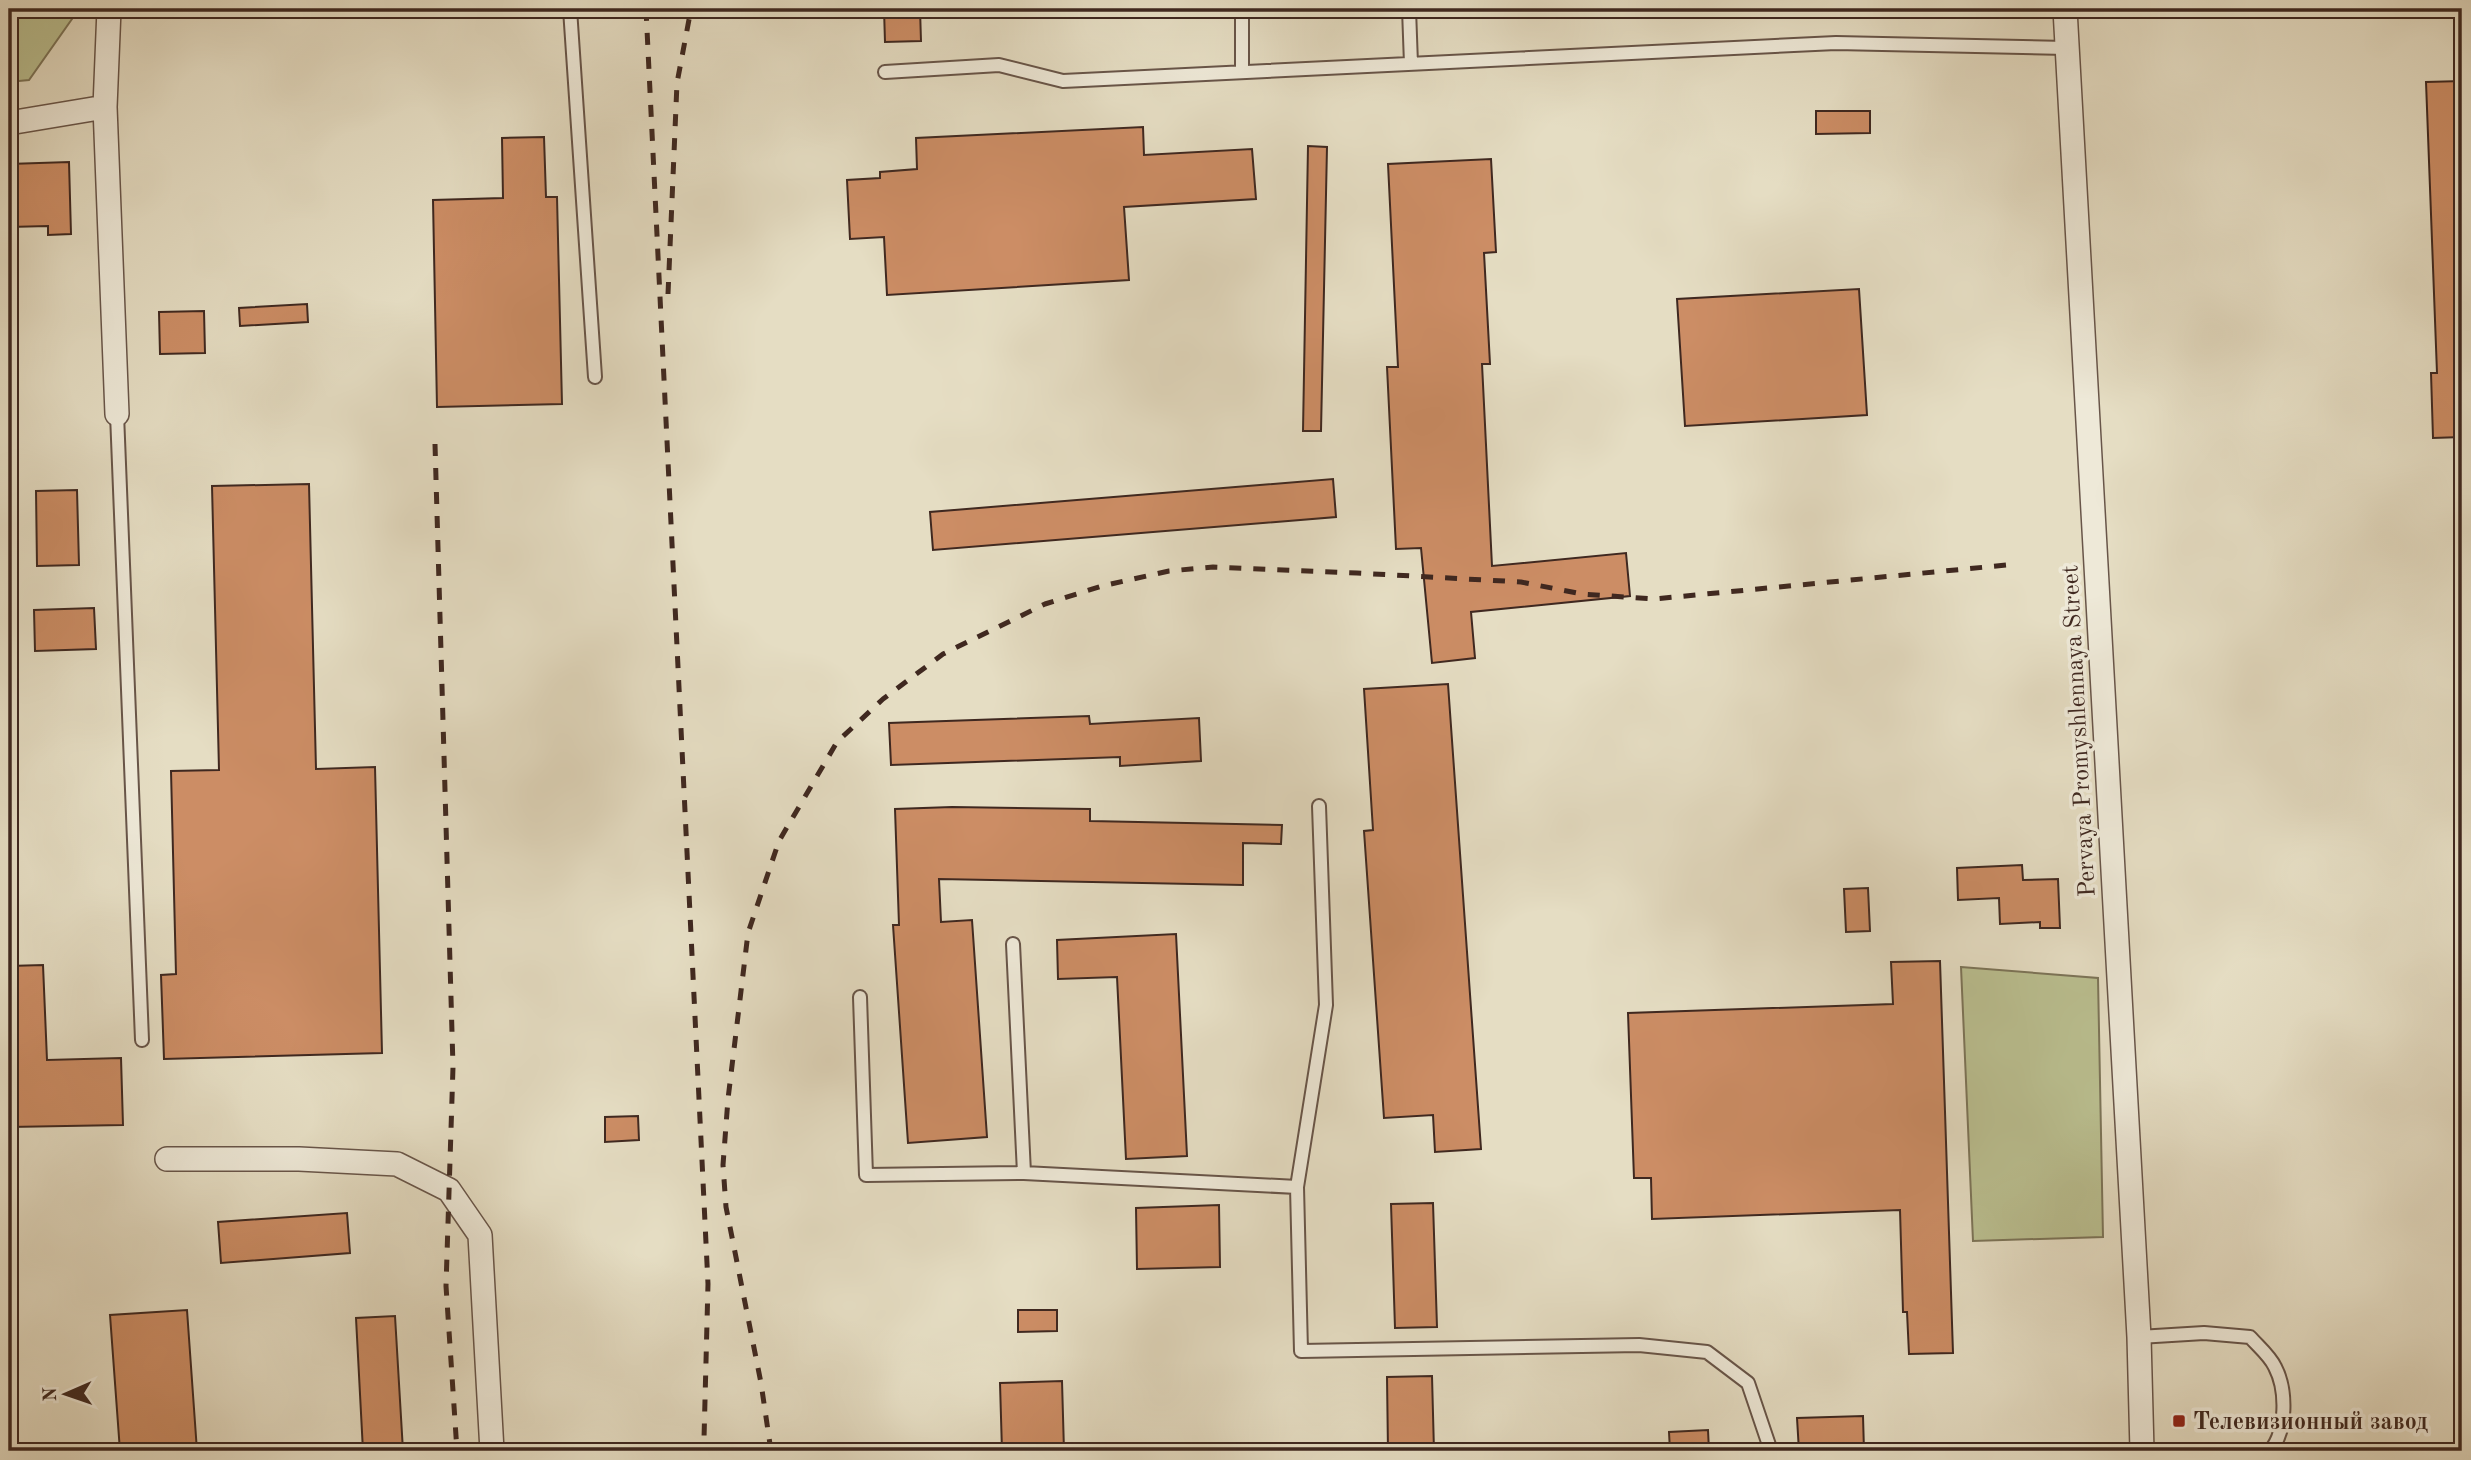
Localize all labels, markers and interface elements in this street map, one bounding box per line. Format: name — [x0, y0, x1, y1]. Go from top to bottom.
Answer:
street label: Pervaya Promyshlennaya Street — [2059, 564, 2101, 897]
north arrow — [32, 1358, 102, 1428]
text: N — [42, 1386, 61, 1402]
place label: Телевизионный завод — [2193, 1411, 2428, 1435]
marker: Телевизионный завод — [2171, 1413, 2187, 1429]

